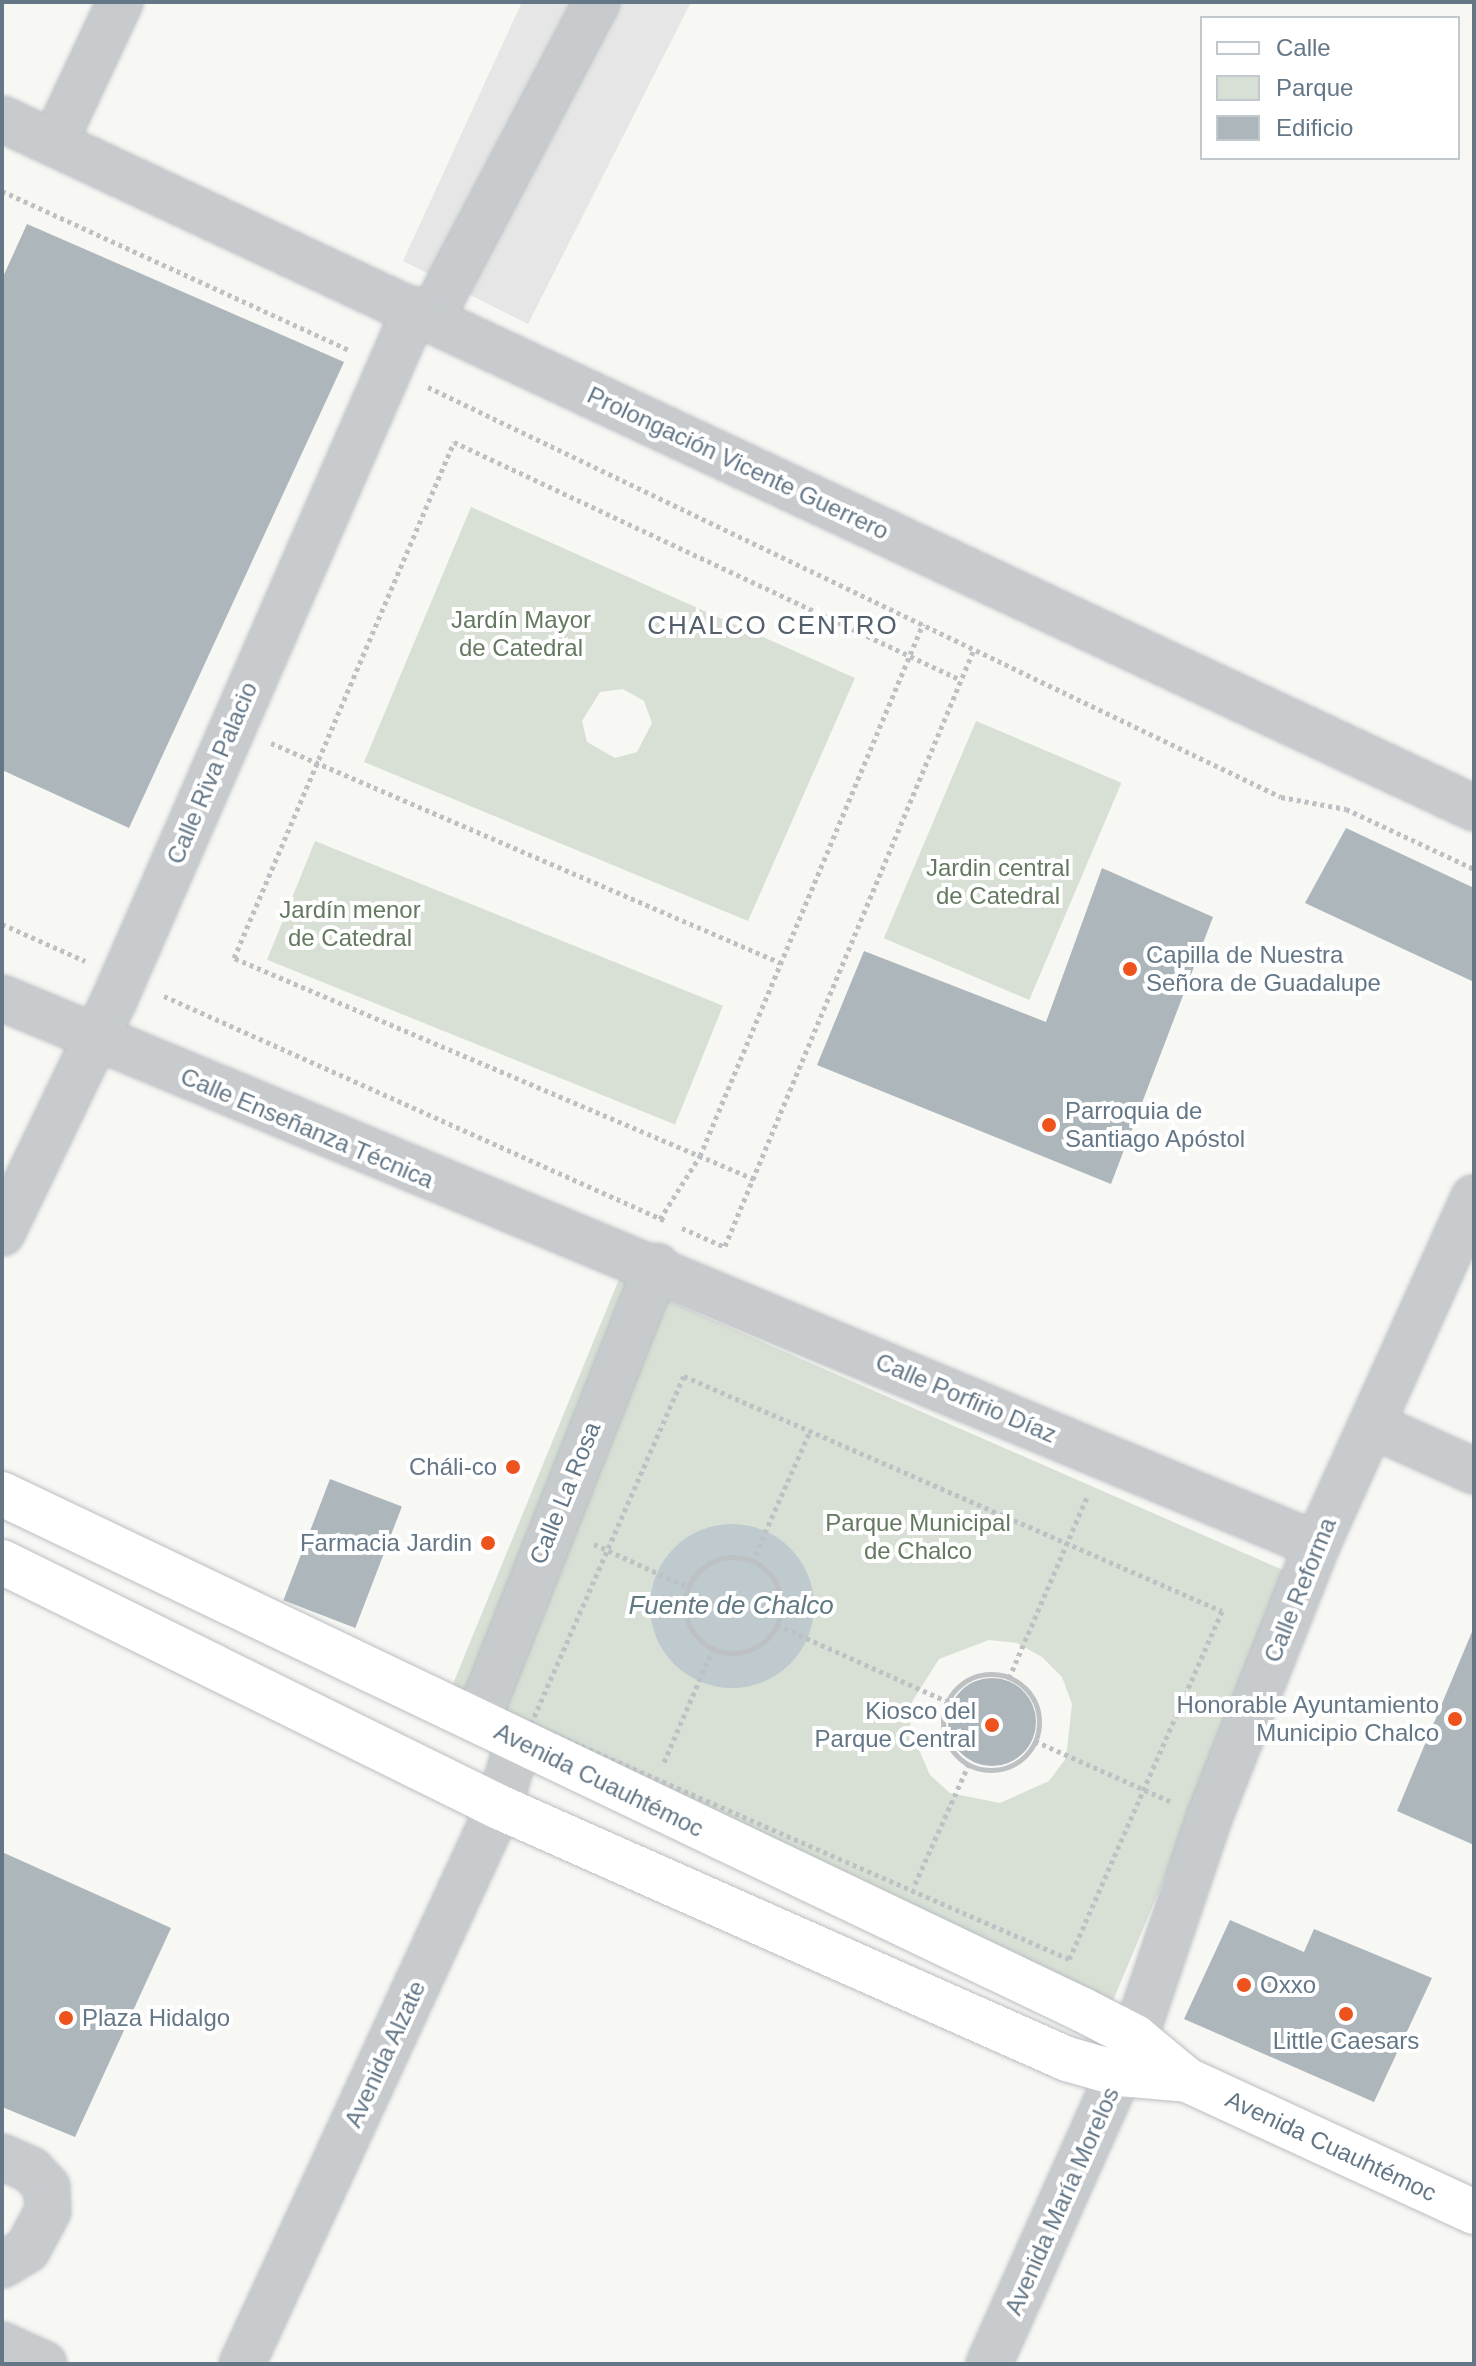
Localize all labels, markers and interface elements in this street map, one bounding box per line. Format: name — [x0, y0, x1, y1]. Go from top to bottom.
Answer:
legend — [1200, 16, 1460, 160]
text: Calle — [1276, 34, 1331, 61]
text: Parque — [1276, 74, 1353, 101]
text: Edificio — [1276, 114, 1353, 141]
street label: Prolongación Vicente Guerrero — [583, 380, 893, 546]
park label: Jardín Mayor de Catedral — [451, 606, 591, 662]
district label: CHALCO CENTRO — [647, 610, 899, 642]
street label: Calle Riva Palacio — [161, 678, 263, 868]
park label: Jardin central de Catedral — [926, 854, 1070, 910]
park label: Jardín menor de Catedral — [279, 896, 421, 952]
place label: Capilla de Nuestra Señora de Guadalupe — [1146, 941, 1381, 997]
marker: Capilla de Nuestra Señora de Guadalupe — [1121, 960, 1139, 978]
street label: Calle Enseñanza Técnica — [176, 1062, 438, 1194]
place label: Parroquia de Santiago Apóstol — [1065, 1097, 1246, 1153]
marker: Parroquia de Santiago Apóstol — [1040, 1116, 1058, 1134]
street label: Calle Porfirio Díaz — [871, 1347, 1061, 1449]
street label: Calle La Rosa — [523, 1418, 607, 1568]
place label: Cháli-co — [409, 1453, 497, 1481]
marker: Cháli-co — [504, 1458, 522, 1476]
park label: Parque Municipal de Chalco — [825, 1509, 1011, 1565]
street label: Calle Reforma — [1258, 1513, 1342, 1667]
place label: Farmacia Jardin — [300, 1529, 472, 1557]
marker: Farmacia Jardin — [479, 1534, 497, 1552]
water label: Fuente de Chalco — [628, 1590, 834, 1622]
place label: Honorable Ayuntamiento Municipio Chalco — [1175, 1691, 1439, 1747]
place label: Kiosco del Parque Central — [815, 1697, 976, 1753]
marker: Honorable Ayuntamiento Municipio Chalco — [1446, 1710, 1464, 1728]
marker: Kiosco del Parque Central — [983, 1716, 1001, 1734]
street label: Avenida Cuauhtémoc — [490, 1717, 708, 1843]
place label: Oxxo — [1260, 1971, 1316, 1999]
street label: Avenida Alzate — [338, 1976, 432, 2132]
marker: Oxxo — [1235, 1976, 1253, 1994]
place label: Plaza Hidalgo — [82, 2004, 230, 2032]
marker: Little Caesars — [1337, 2005, 1355, 2023]
marker: Plaza Hidalgo — [57, 2009, 75, 2027]
place label: Little Caesars — [1273, 2027, 1419, 2055]
street label: Avenida María Morelos — [999, 2083, 1125, 2319]
street label: Avenida Cuauhtémoc — [1221, 2085, 1441, 2207]

